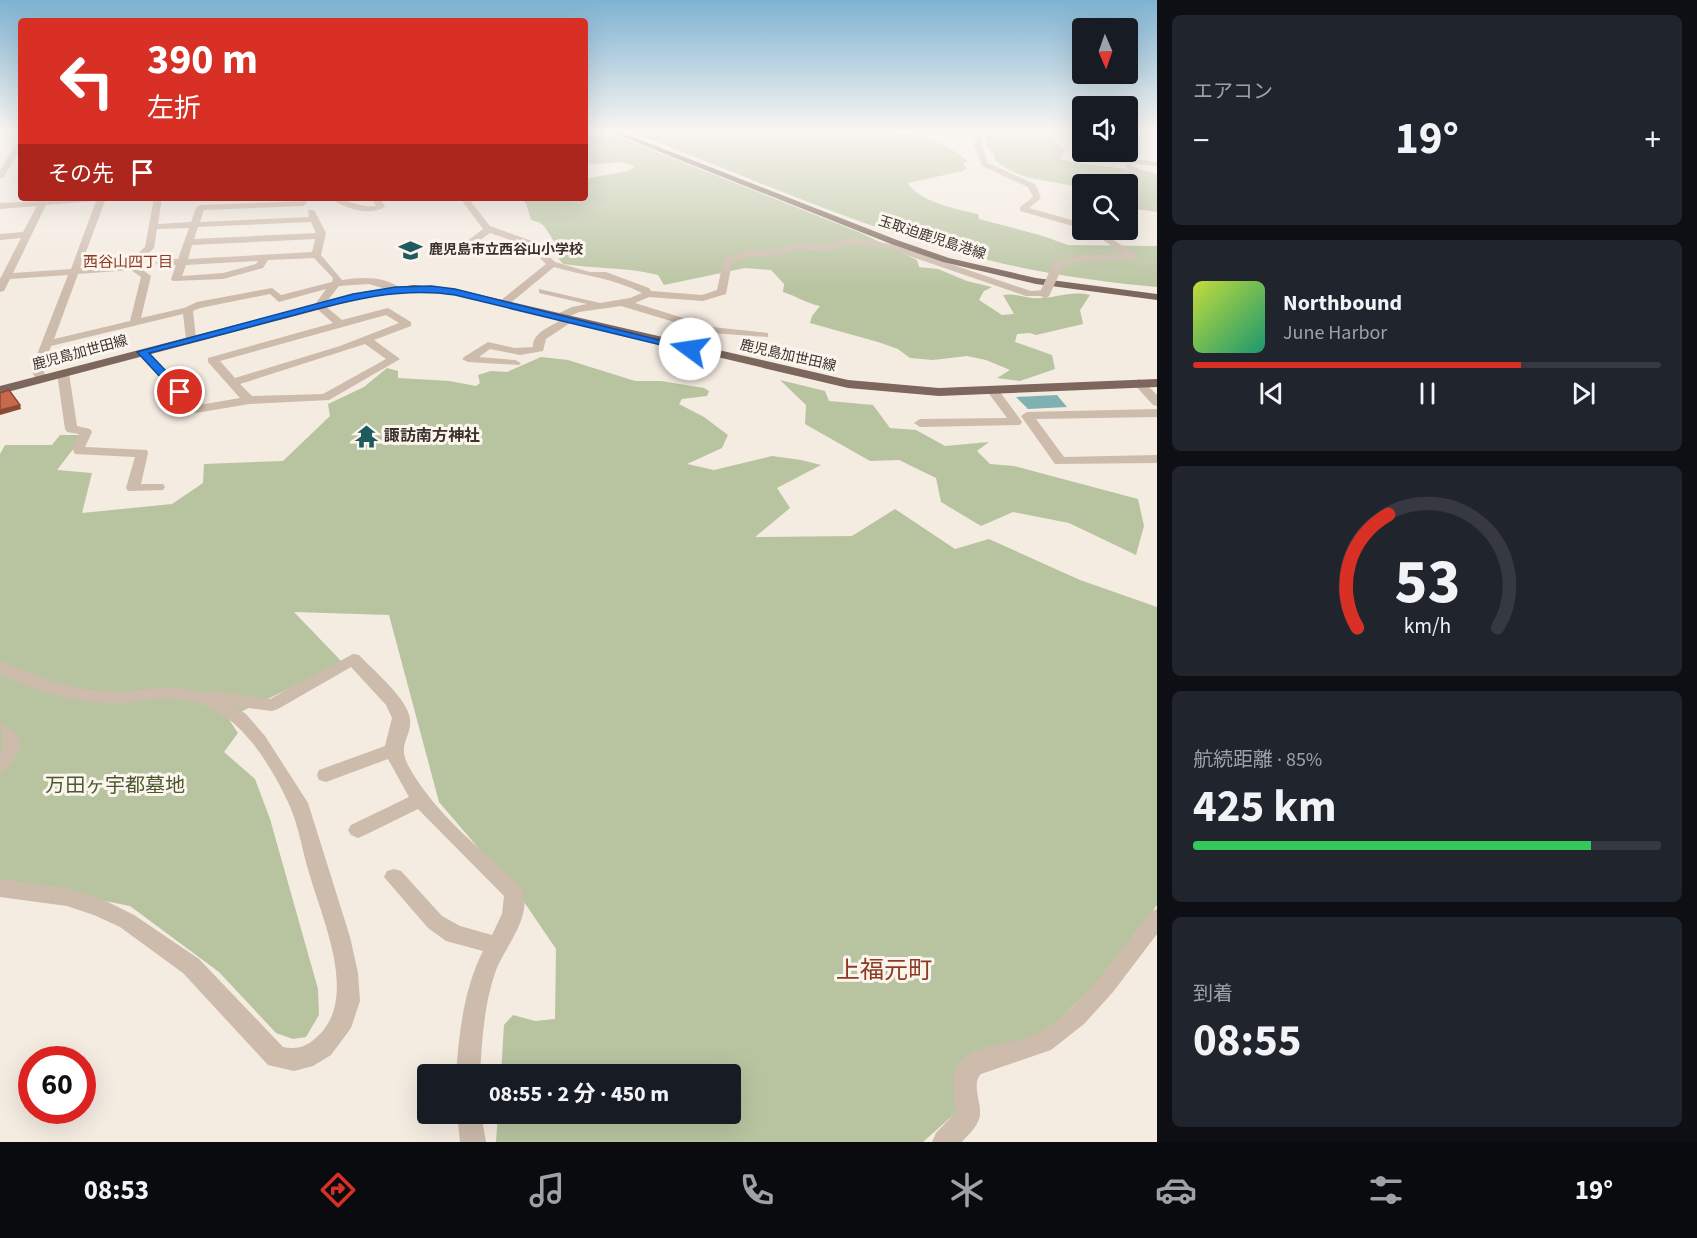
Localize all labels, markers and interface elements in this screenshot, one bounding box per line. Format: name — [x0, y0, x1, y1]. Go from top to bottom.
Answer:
north arrow — [1072, 18, 1138, 84]
map controls — [1072, 18, 1138, 240]
text: 390 m — [147, 30, 258, 90]
icon: left — [48, 42, 126, 120]
text: エアコン — [1193, 78, 1273, 106]
text: 左折 — [147, 89, 201, 128]
button: sound — [1072, 96, 1138, 162]
text: 19° — [1395, 107, 1459, 171]
text: − — [1193, 117, 1209, 164]
text: + — [1645, 117, 1661, 164]
icon: arrive — [126, 156, 159, 189]
text: その先 — [48, 158, 114, 190]
button: search — [1072, 174, 1138, 240]
street label: 玉取迫鹿児島港線 — [876, 211, 988, 265]
school or university icon: 鹿児島市立西谷山小学校 — [398, 237, 424, 263]
place label: 鹿児島市立西谷山小学校 — [429, 240, 583, 260]
district label: 西谷山四丁目 — [83, 252, 173, 273]
text: Northbound — [1283, 287, 1402, 319]
position arrow — [658, 317, 722, 381]
text: June Harbor — [1283, 319, 1387, 347]
street label: 鹿児島加世田線 — [30, 331, 130, 375]
street label: 鹿児島加世田線 — [738, 335, 838, 377]
pin — [154, 366, 205, 417]
icon: arrive — [163, 375, 196, 408]
icon: previous — [1255, 377, 1288, 410]
icon: pause — [1411, 377, 1444, 410]
icon: next — [1567, 377, 1600, 410]
temple icon: 諏訪南方神社 — [353, 423, 379, 449]
place label: 諏訪南方神社 — [384, 425, 480, 447]
text: 53 — [1394, 538, 1460, 627]
text: km/h — [1403, 611, 1451, 642]
text: 航続距離 · 85% — [1193, 746, 1322, 774]
park label: 万田ヶ宇都墓地 — [45, 772, 185, 800]
text: 425 km — [1193, 775, 1337, 839]
district label: 上福元町 — [836, 953, 932, 988]
text: 到着 — [1193, 980, 1233, 1008]
text: 08:55 — [1193, 1009, 1302, 1073]
speed limit sign: 60 — [18, 1046, 96, 1124]
text: 08:55 · 2 分 · 450 m — [489, 1078, 669, 1110]
icon: directions — [317, 1169, 359, 1211]
icon: music — [526, 1169, 568, 1211]
icon: phone — [736, 1169, 778, 1211]
icon: climate — [946, 1169, 988, 1211]
icon: car — [1155, 1169, 1197, 1211]
icon: filters — [1365, 1169, 1407, 1211]
text: 08:53 — [84, 1171, 149, 1210]
text: 19° — [1575, 1171, 1613, 1210]

